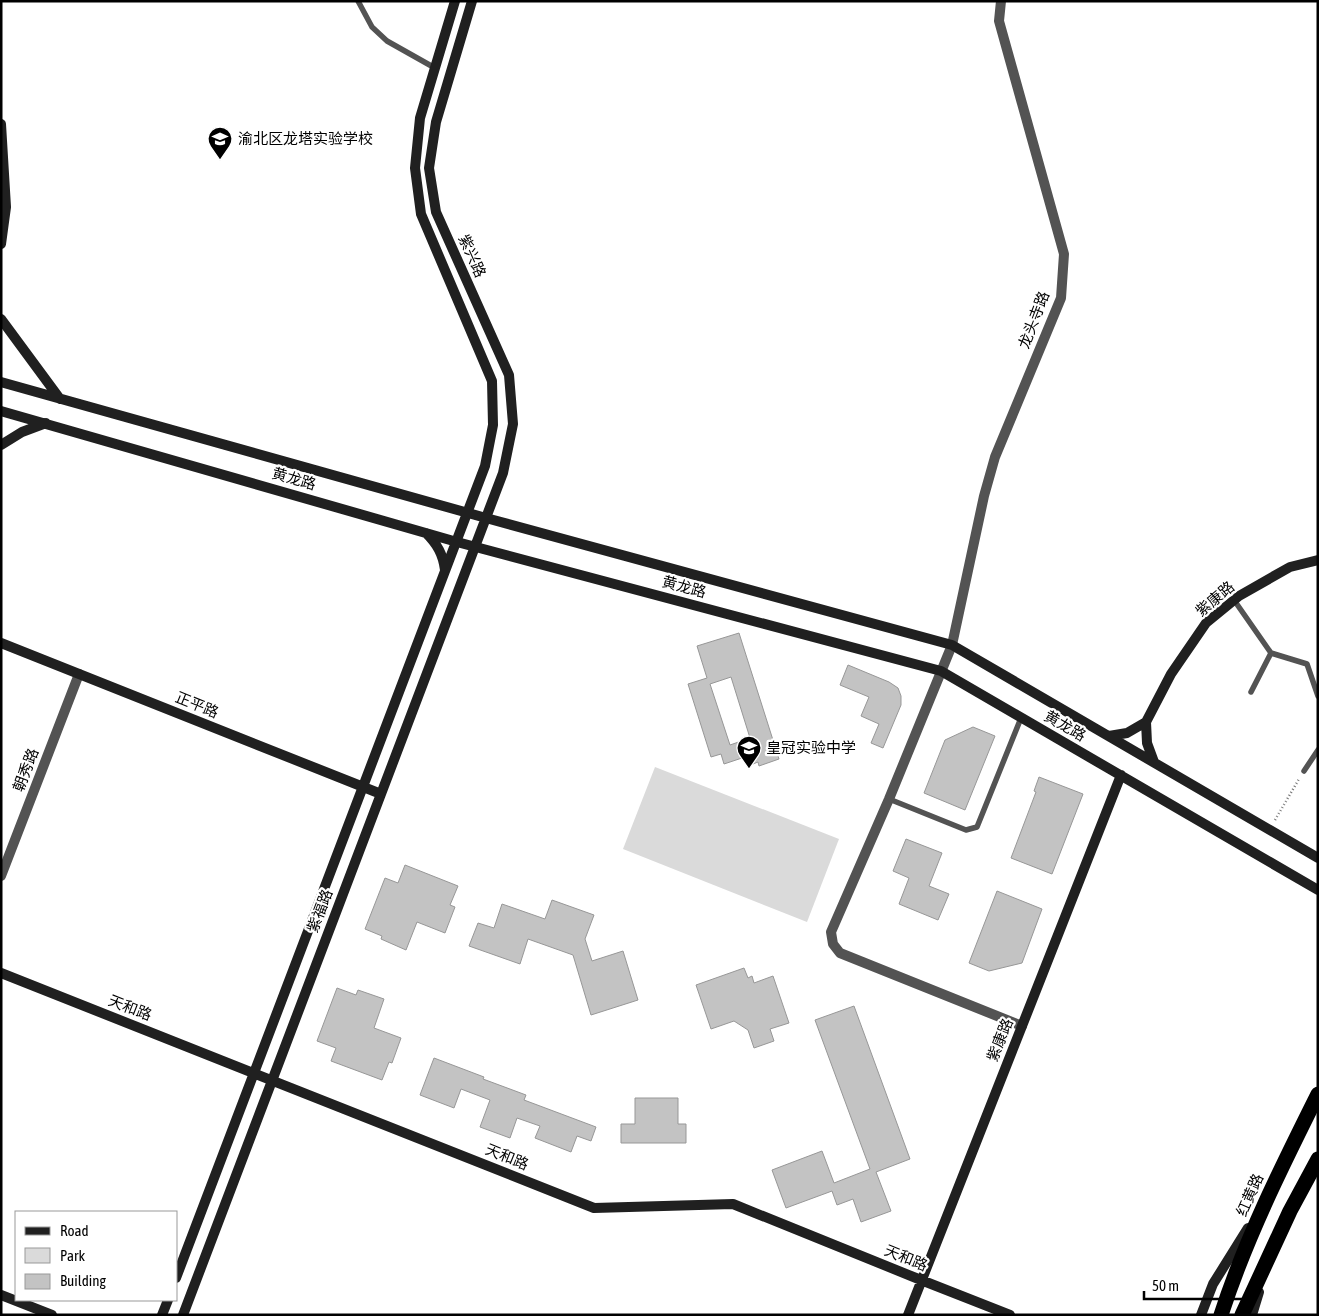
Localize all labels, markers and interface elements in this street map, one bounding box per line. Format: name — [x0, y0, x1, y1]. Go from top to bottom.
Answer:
school or university icon: 渝北区龙塔实验学校 — [207, 126, 233, 160]
place label: 渝北区龙塔实验学校 — [238, 130, 373, 147]
street label: 紫兴路 — [456, 232, 489, 280]
street label: 龙头寺路 — [1015, 289, 1052, 351]
street label: 黄龙路 — [270, 464, 318, 493]
street label: 黄龙路 — [660, 572, 708, 601]
street label: 紫康路 — [1192, 578, 1237, 620]
street label: 正平路 — [173, 688, 221, 721]
street label: 黄龙路 — [1042, 707, 1089, 744]
school or university icon: 皇冠实验中学 — [736, 735, 762, 769]
place label: 皇冠实验中学 — [766, 739, 856, 756]
street label: 朝秀路 — [10, 746, 42, 794]
street label: 紫福路 — [304, 887, 336, 935]
street label: 天和路 — [106, 992, 154, 1024]
street label: 紫康路 — [983, 1016, 1016, 1064]
street label: 天和路 — [483, 1140, 531, 1173]
street label: 红黄路 — [1233, 1171, 1266, 1219]
legend — [15, 1211, 178, 1301]
text: Road — [60, 1222, 89, 1239]
street label: 天和路 — [882, 1241, 930, 1274]
text: Park — [60, 1247, 85, 1264]
scale bar — [1144, 1268, 1249, 1300]
text: Building — [60, 1272, 106, 1289]
text: 50 m — [1152, 1277, 1179, 1294]

